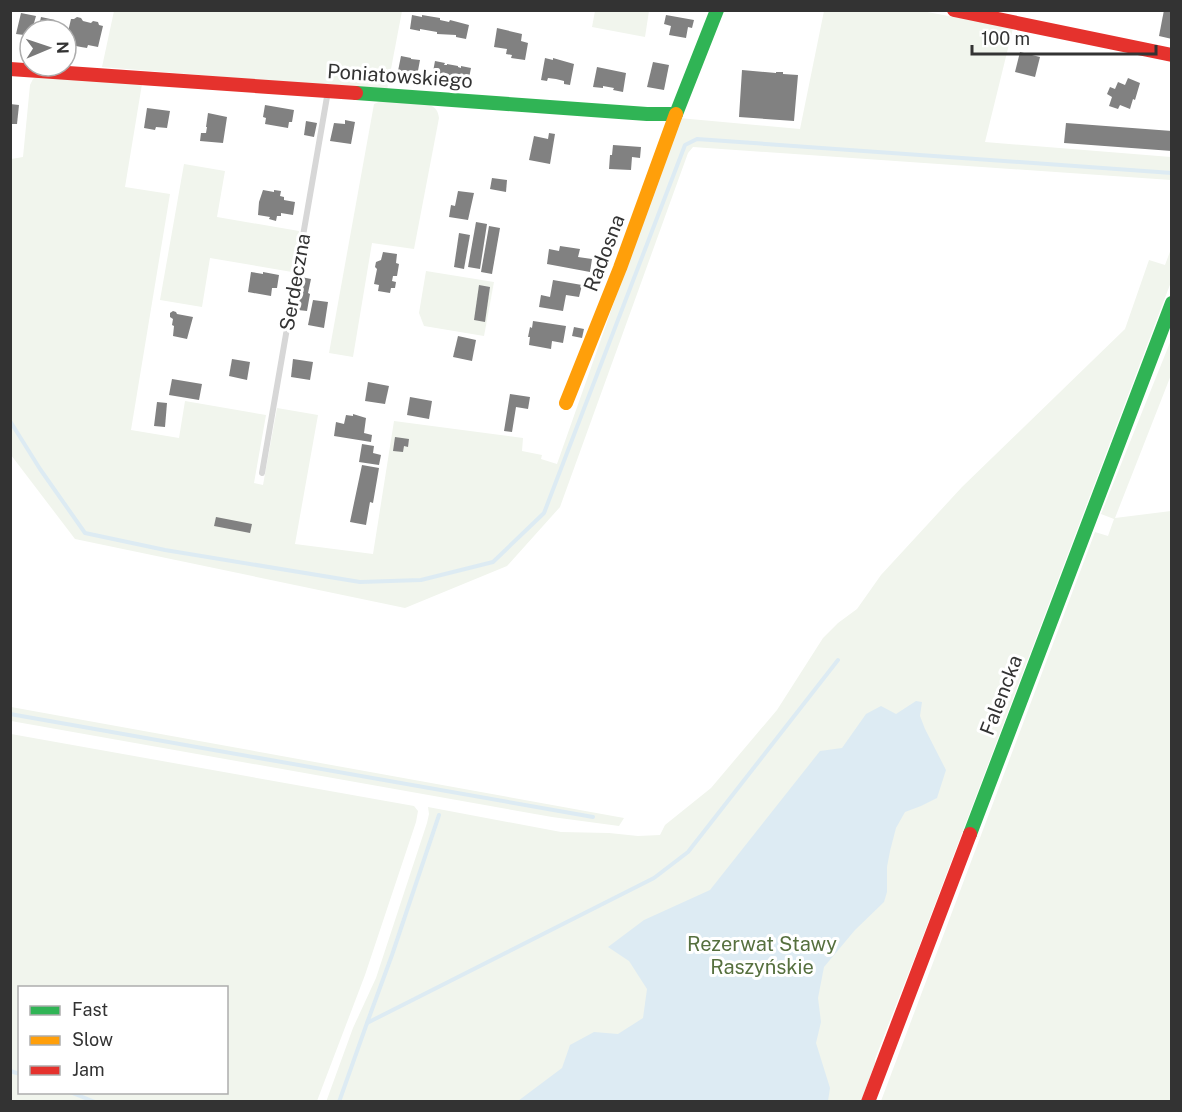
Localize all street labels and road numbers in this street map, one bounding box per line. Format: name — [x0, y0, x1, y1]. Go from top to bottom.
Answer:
street label: Poniatowskiego — [326, 59, 474, 93]
street label: Radosna — [578, 211, 630, 295]
street label: Serdeczna — [275, 231, 315, 333]
street label: Falencka — [975, 652, 1027, 738]

